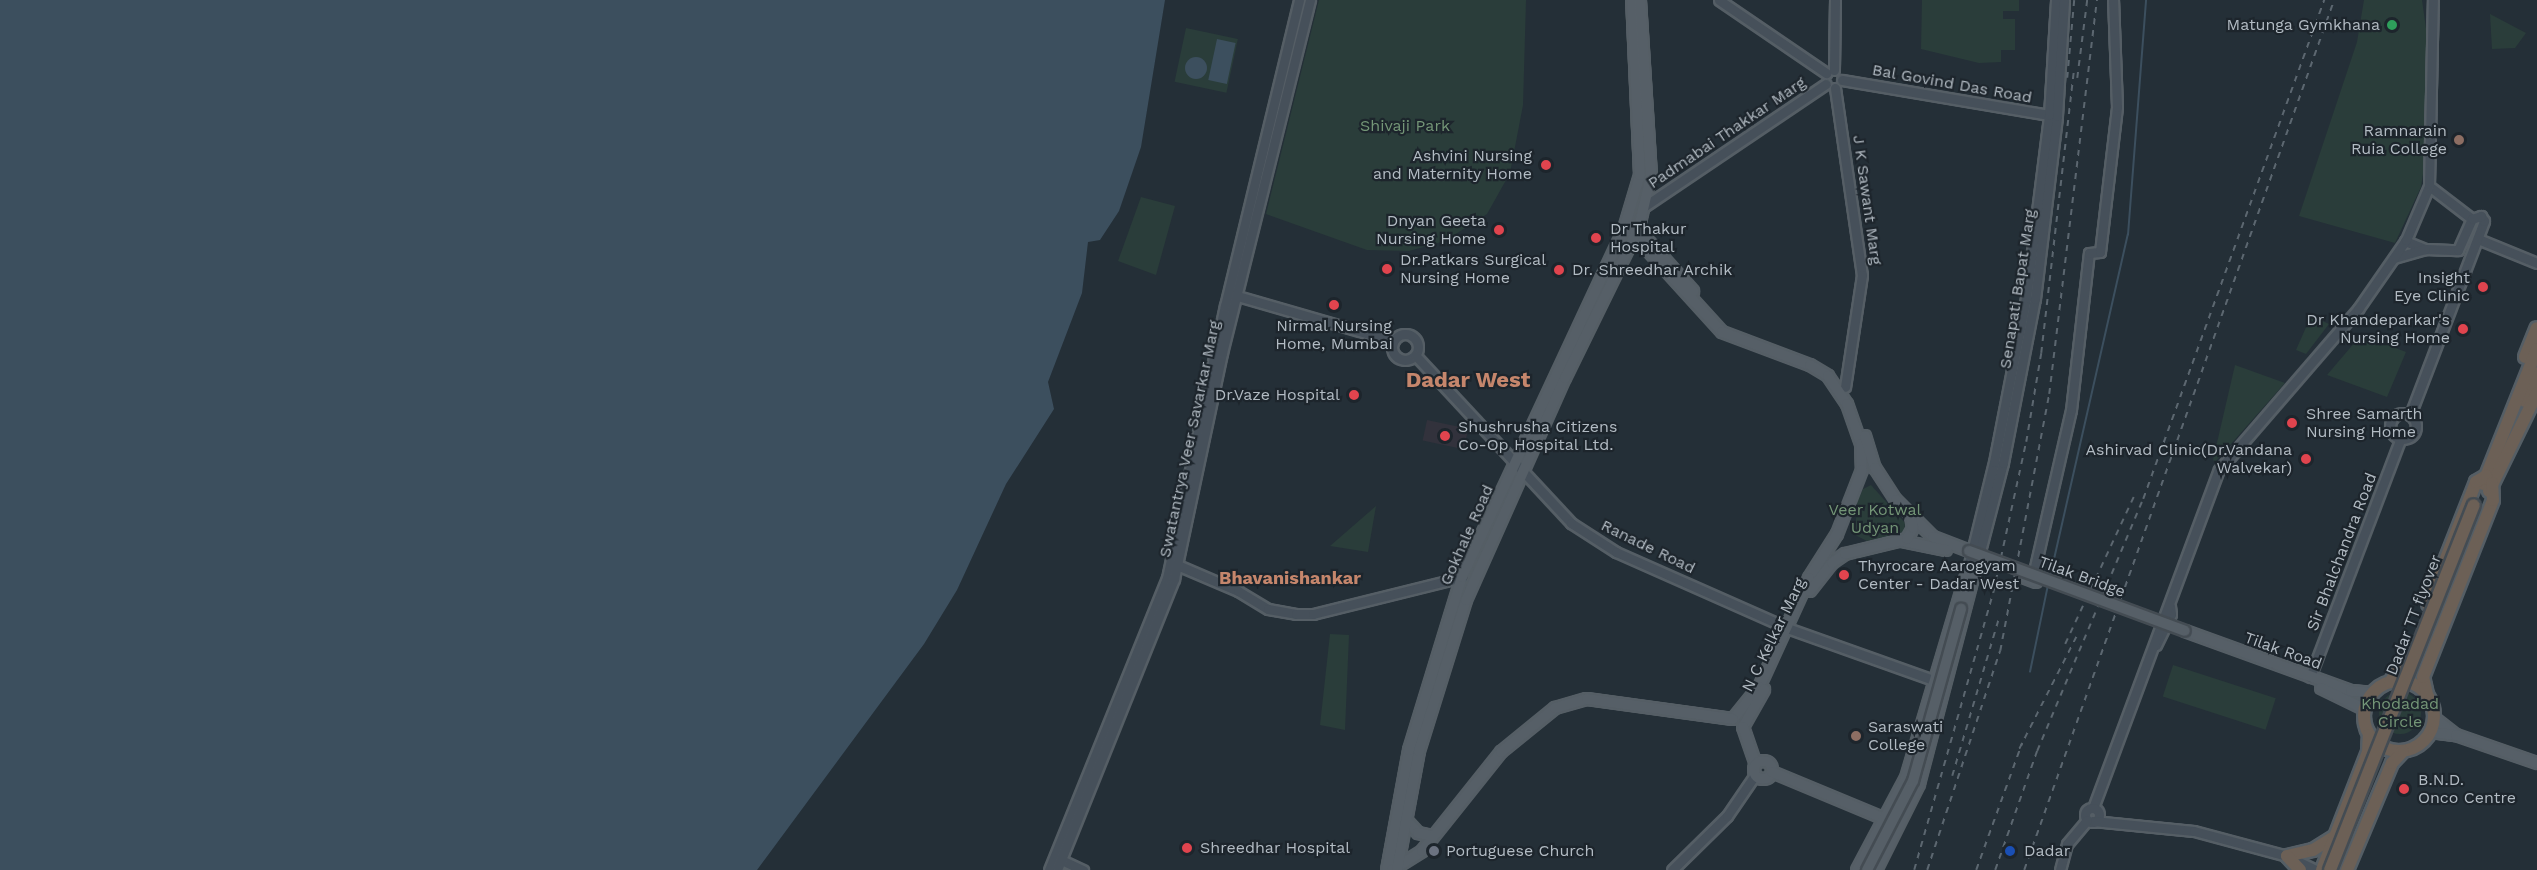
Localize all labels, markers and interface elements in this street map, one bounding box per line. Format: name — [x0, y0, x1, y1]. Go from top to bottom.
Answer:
place label: Matunga Gymkhana — [2226, 15, 2380, 35]
marker: Matunga Gymkhana — [2385, 18, 2399, 32]
street label: Bal Govind Das Road — [1870, 60, 2034, 108]
street label: Padmabai Thakkar Marg — [1644, 73, 1810, 193]
park label: Shivaji Park — [1360, 116, 1450, 136]
place label: Ramnarain Ruia College — [2351, 121, 2447, 159]
marker: Ramnarain Ruia College — [2452, 133, 2466, 147]
street label: J K Sawant Marg — [1848, 134, 1886, 266]
place label: Ashvini Nursing and Maternity Home — [1373, 146, 1532, 184]
marker: Ashvini Nursing and Maternity Home — [1537, 156, 1555, 174]
street label: Senapati Bapat Marg — [1996, 208, 2040, 370]
place label: Dnyan Geeta Nursing Home — [1376, 211, 1486, 249]
place label: Dr Thakur Hospital — [1610, 219, 1687, 257]
marker: Dnyan Geeta Nursing Home — [1490, 221, 1508, 239]
marker: Dr Thakur Hospital — [1587, 229, 1605, 247]
place label: Dr.Patkars Surgical Nursing Home — [1400, 250, 1546, 288]
marker: Dr.Patkars Surgical Nursing Home — [1378, 260, 1396, 278]
place label: Dr. Shreedhar Archik — [1572, 260, 1733, 280]
marker: Dr. Shreedhar Archik — [1550, 261, 1568, 279]
place label: Insight Eye Clinic — [2394, 268, 2470, 306]
marker: Insight Eye Clinic — [2474, 278, 2492, 296]
marker: Nirmal Nursing Home, Mumbai — [1325, 296, 1343, 314]
place label: Dr Khandeparkar's Nursing Home — [2306, 310, 2450, 348]
place label: Nirmal Nursing Home, Mumbai — [1275, 316, 1393, 354]
street label: Swatantrya Veer Savarkar Marg — [1155, 318, 1225, 560]
marker: Dr Khandeparkar's Nursing Home — [2454, 320, 2472, 338]
district label: Dadar West — [1405, 367, 1531, 393]
place label: Dr.Vaze Hospital — [1215, 385, 1340, 405]
marker: Dr.Vaze Hospital — [1345, 386, 1363, 404]
place label: Shree Samarth Nursing Home — [2306, 404, 2422, 442]
marker: Shree Samarth Nursing Home — [2283, 414, 2301, 432]
place label: Shushrusha Citizens Co-Op Hospital Ltd. — [1458, 417, 1618, 455]
marker: Shushrusha Citizens Co-Op Hospital Ltd. — [1436, 427, 1454, 445]
place label: Ashirvad Clinic(Dr.Vandana Walvekar) — [2086, 440, 2292, 478]
marker: Ashirvad Clinic(Dr.Vandana Walvekar) — [2297, 450, 2315, 468]
street label: Sir Bhalchandra Road — [2303, 470, 2381, 634]
street label: Gokhale Road — [1436, 482, 1498, 588]
park label: Veer Kotwal Udyan — [1828, 500, 1922, 538]
street label: Ranade Road — [1598, 516, 1698, 578]
street label: Dadar TT flyover — [2382, 551, 2446, 679]
street label: Tilak Bridge — [2036, 552, 2128, 602]
place label: Thyrocare Aarogyam Center - Dadar West — [1858, 556, 2020, 594]
marker: Thyrocare Aarogyam Center - Dadar West — [1835, 566, 1853, 584]
district label: Bhavanishankar — [1219, 567, 1361, 589]
street label: N C Kelkar Marg — [1738, 575, 1810, 695]
street label: Tilak Road — [2242, 628, 2324, 674]
park label: Khodadad Circle — [2361, 694, 2439, 732]
place label: Saraswati College — [1868, 717, 1943, 755]
marker: Saraswati College — [1849, 729, 1863, 743]
place label: B.N.D. Onco Centre — [2418, 770, 2516, 808]
marker: B.N.D. Onco Centre — [2395, 780, 2413, 798]
place label: Shreedhar Hospital — [1200, 838, 1350, 858]
marker: Shreedhar Hospital — [1178, 839, 1196, 857]
place label: Portuguese Church — [1446, 841, 1594, 861]
place label: Dadar — [2024, 841, 2070, 861]
marker: Dadar — [2001, 842, 2019, 860]
marker: Portuguese Church — [1427, 844, 1441, 858]

